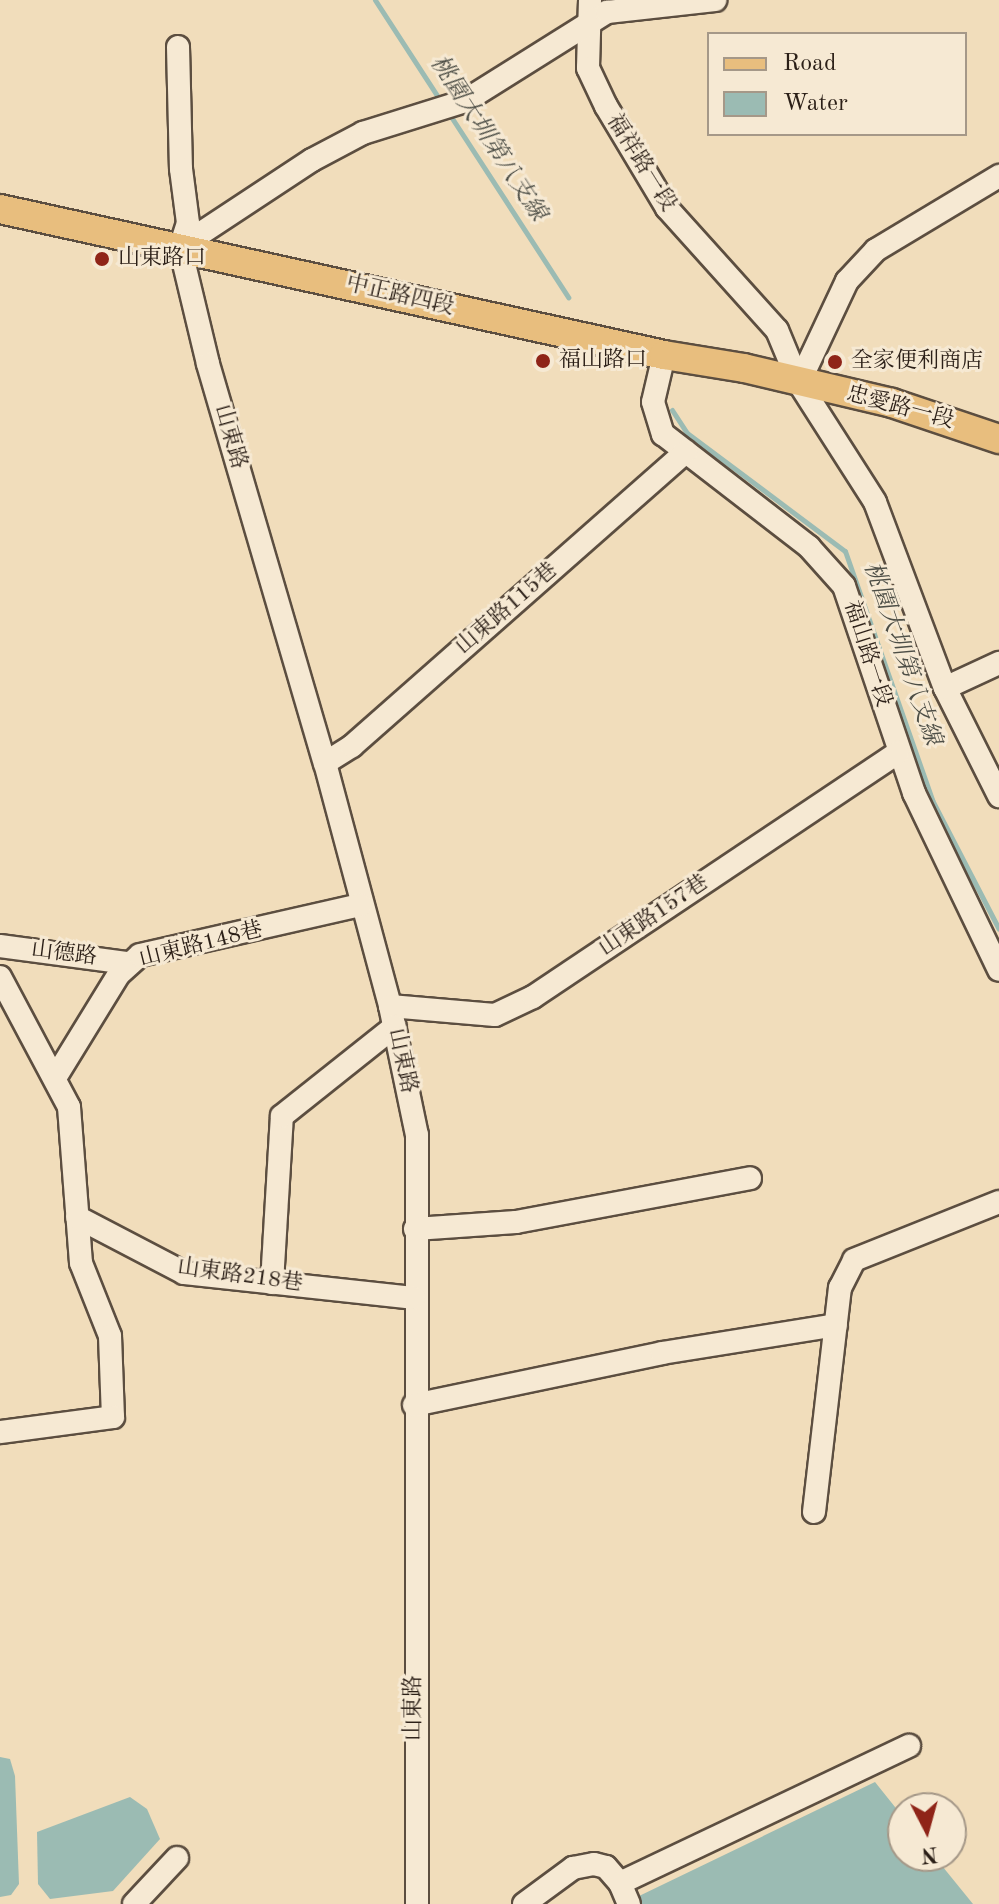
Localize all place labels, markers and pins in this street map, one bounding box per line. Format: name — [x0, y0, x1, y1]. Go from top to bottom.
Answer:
place label: 山東路口 — [118, 246, 206, 272]
marker: 山東路口 — [93, 250, 111, 268]
place label: 福山路口 — [559, 348, 647, 374]
place label: 全家便利商店 — [851, 349, 983, 375]
marker: 福山路口 — [534, 352, 552, 370]
marker: 全家便利商店 — [826, 353, 844, 371]

